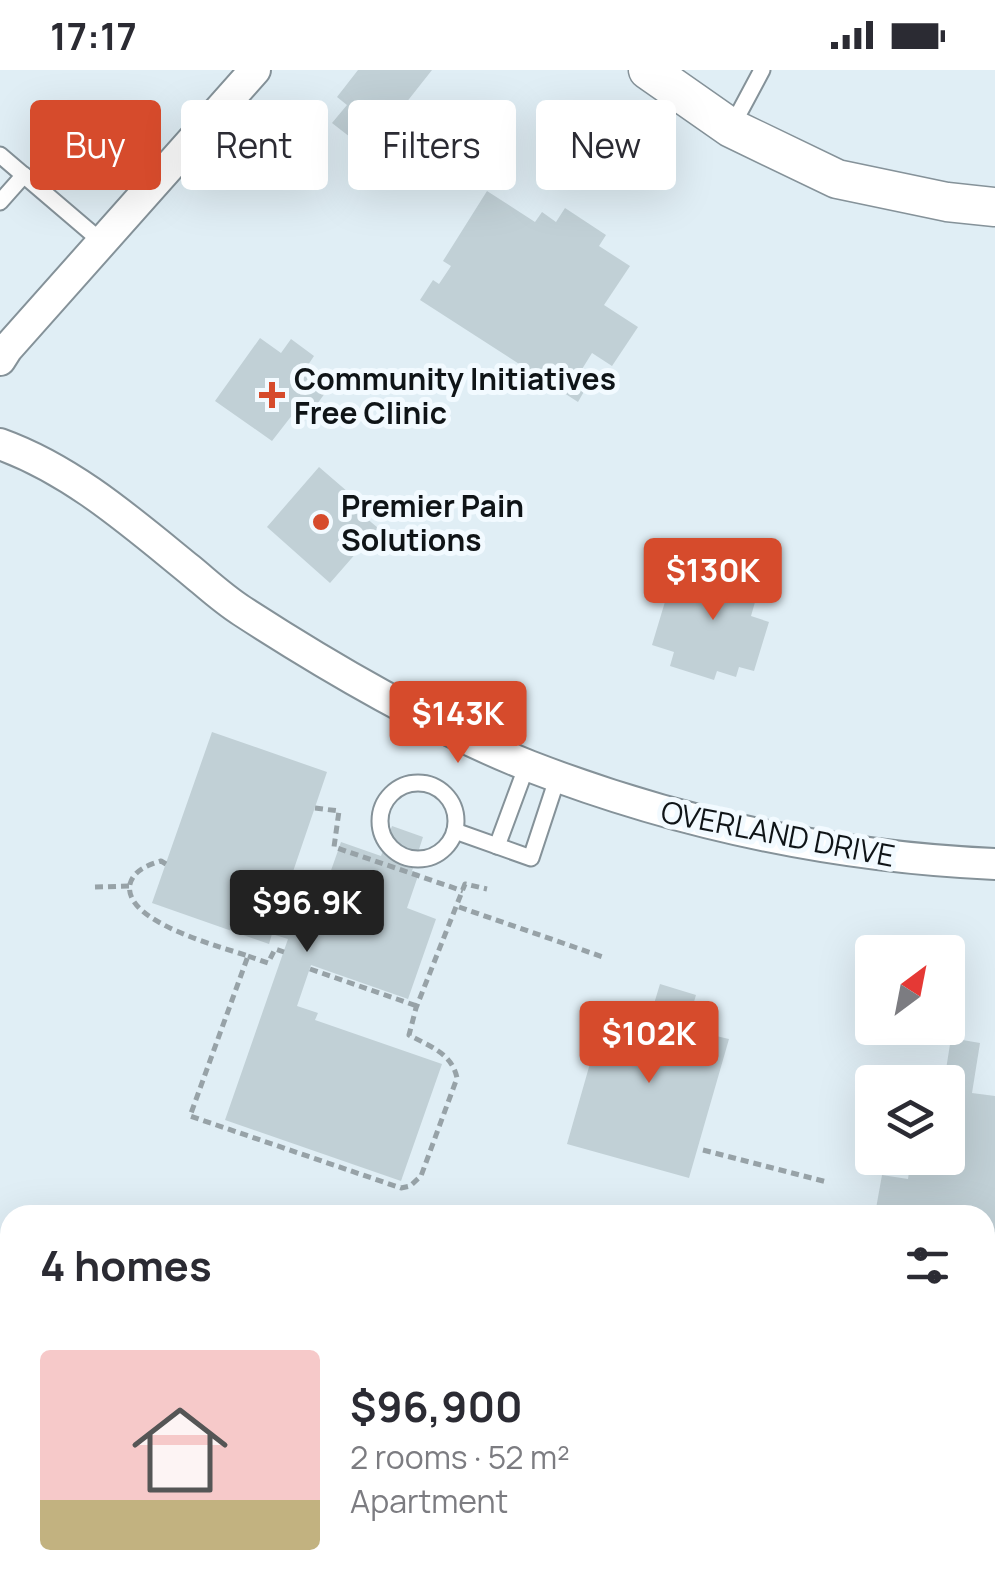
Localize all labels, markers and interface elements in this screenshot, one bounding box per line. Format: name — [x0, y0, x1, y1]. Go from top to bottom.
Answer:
text: 17:17 — [50, 9, 137, 61]
chip: Buy — [30, 100, 161, 190]
chip: Rent — [181, 100, 328, 190]
chip: Filters — [348, 100, 516, 190]
chip: New — [536, 100, 676, 190]
place label: Community Initiatives Free Clinic — [294, 358, 616, 433]
marker: Community Initiatives Free Clinic — [259, 382, 285, 408]
place label: Premier Pain Solutions — [341, 485, 524, 560]
marker: Premier Pain Solutions — [310, 511, 332, 533]
pin: $130K — [643, 538, 783, 623]
text: $130K — [666, 548, 760, 592]
pin: $143K — [388, 681, 528, 766]
text: $143K — [412, 691, 504, 735]
street label: OVERLAND DRIVE — [658, 790, 898, 876]
pin: $96.9K — [226, 870, 388, 955]
text: $96.9K — [252, 880, 362, 924]
north arrow — [855, 935, 965, 1045]
map controls — [855, 935, 965, 1175]
pin: $102K — [579, 1001, 719, 1086]
text: $102K — [602, 1011, 696, 1055]
button: layers — [855, 1065, 965, 1175]
text: 4 homes — [40, 1236, 212, 1294]
icon: filters — [900, 1238, 955, 1293]
text: $96,900 — [350, 1377, 523, 1435]
icon: home — [120, 1390, 240, 1510]
text: 2 rooms · 52 m² — [350, 1435, 570, 1479]
text: Apartment — [350, 1479, 508, 1523]

